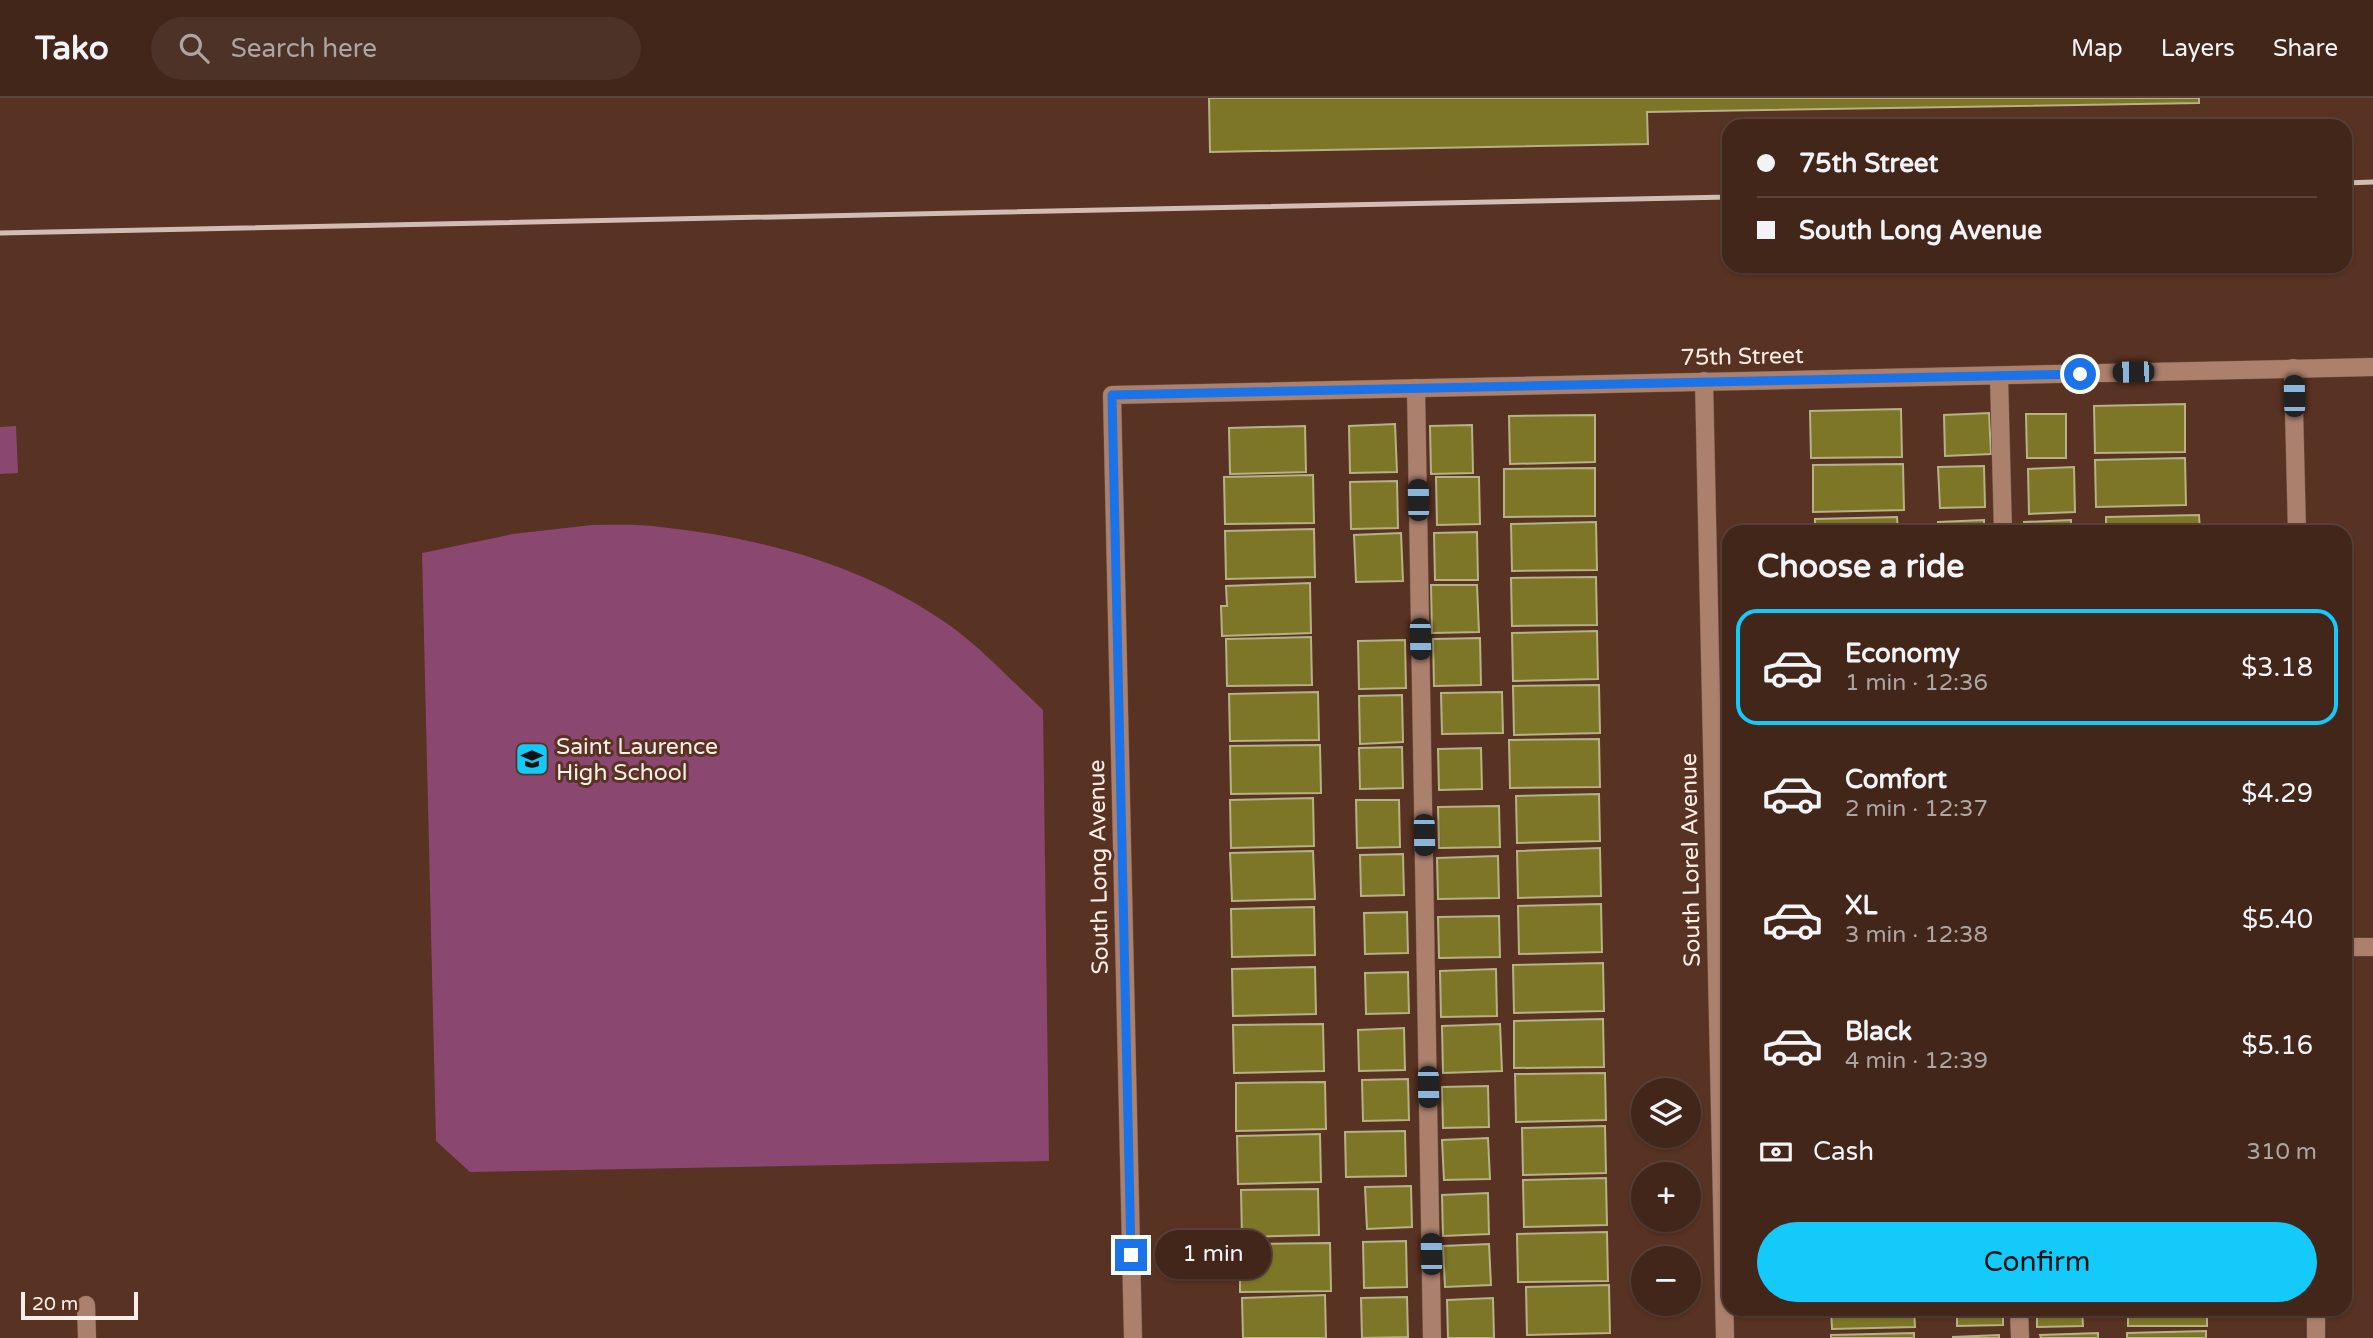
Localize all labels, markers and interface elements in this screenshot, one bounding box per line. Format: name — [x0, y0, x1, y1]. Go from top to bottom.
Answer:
search box — [151, 17, 641, 80]
text: Tako — [35, 29, 109, 68]
icon: search — [175, 29, 213, 67]
text: Search here — [231, 33, 377, 64]
text: Map — [2071, 34, 2123, 63]
text: Layers — [2161, 34, 2235, 63]
text: Share — [2273, 34, 2338, 63]
text: 75th Street — [1799, 148, 1939, 179]
text: South Long Avenue — [1799, 215, 2042, 246]
street label: 75th Street — [1680, 342, 1804, 372]
route start — [2064, 358, 2096, 390]
car — [2112, 361, 2155, 383]
car — [2284, 375, 2305, 417]
car — [1408, 479, 1429, 521]
text: Choose a ride — [1757, 548, 1964, 586]
car — [1410, 618, 1431, 660]
icon: car — [1761, 636, 1824, 699]
text: Economy — [1845, 638, 1960, 669]
text: $3.18 — [2241, 652, 2313, 683]
text: 1 min · 12:36 — [1845, 669, 1988, 697]
place label: Saint Laurence High School — [556, 733, 718, 787]
school or university icon: Saint Laurence High School — [513, 740, 551, 778]
street label: South Lorel Avenue — [1675, 753, 1707, 967]
street label: South Long Avenue — [1083, 759, 1115, 975]
icon: car — [1761, 762, 1824, 825]
text: Comfort — [1845, 764, 1947, 795]
text: $4.29 — [2241, 778, 2313, 809]
text: 2 min · 12:37 — [1845, 795, 1988, 823]
car — [1414, 814, 1435, 856]
icon: car — [1761, 888, 1824, 951]
text: XL — [1845, 890, 1877, 921]
text: $5.40 — [2242, 904, 2313, 935]
text: 3 min · 12:38 — [1845, 921, 1988, 949]
icon: car — [1761, 1014, 1824, 1077]
text: Black — [1845, 1016, 1912, 1047]
text: $5.16 — [2241, 1030, 2313, 1061]
text: 4 min · 12:39 — [1845, 1047, 1988, 1075]
car — [1418, 1066, 1439, 1108]
map controls — [1631, 1078, 1701, 1316]
button: layers — [1631, 1078, 1701, 1148]
icon: cash — [1757, 1133, 1795, 1171]
text: Cash — [1813, 1136, 1874, 1167]
text: 310 m — [2247, 1138, 2317, 1166]
button: + — [1631, 1162, 1701, 1232]
button: Confirm — [1757, 1222, 2317, 1302]
callout: 1 min — [1156, 1230, 1271, 1280]
car — [1421, 1233, 1442, 1275]
route end — [1115, 1239, 1147, 1271]
text: 1 min — [1182, 1240, 1244, 1268]
button: − — [1631, 1246, 1701, 1316]
scale bar — [21, 1289, 138, 1321]
text: 20 m — [32, 1293, 78, 1315]

